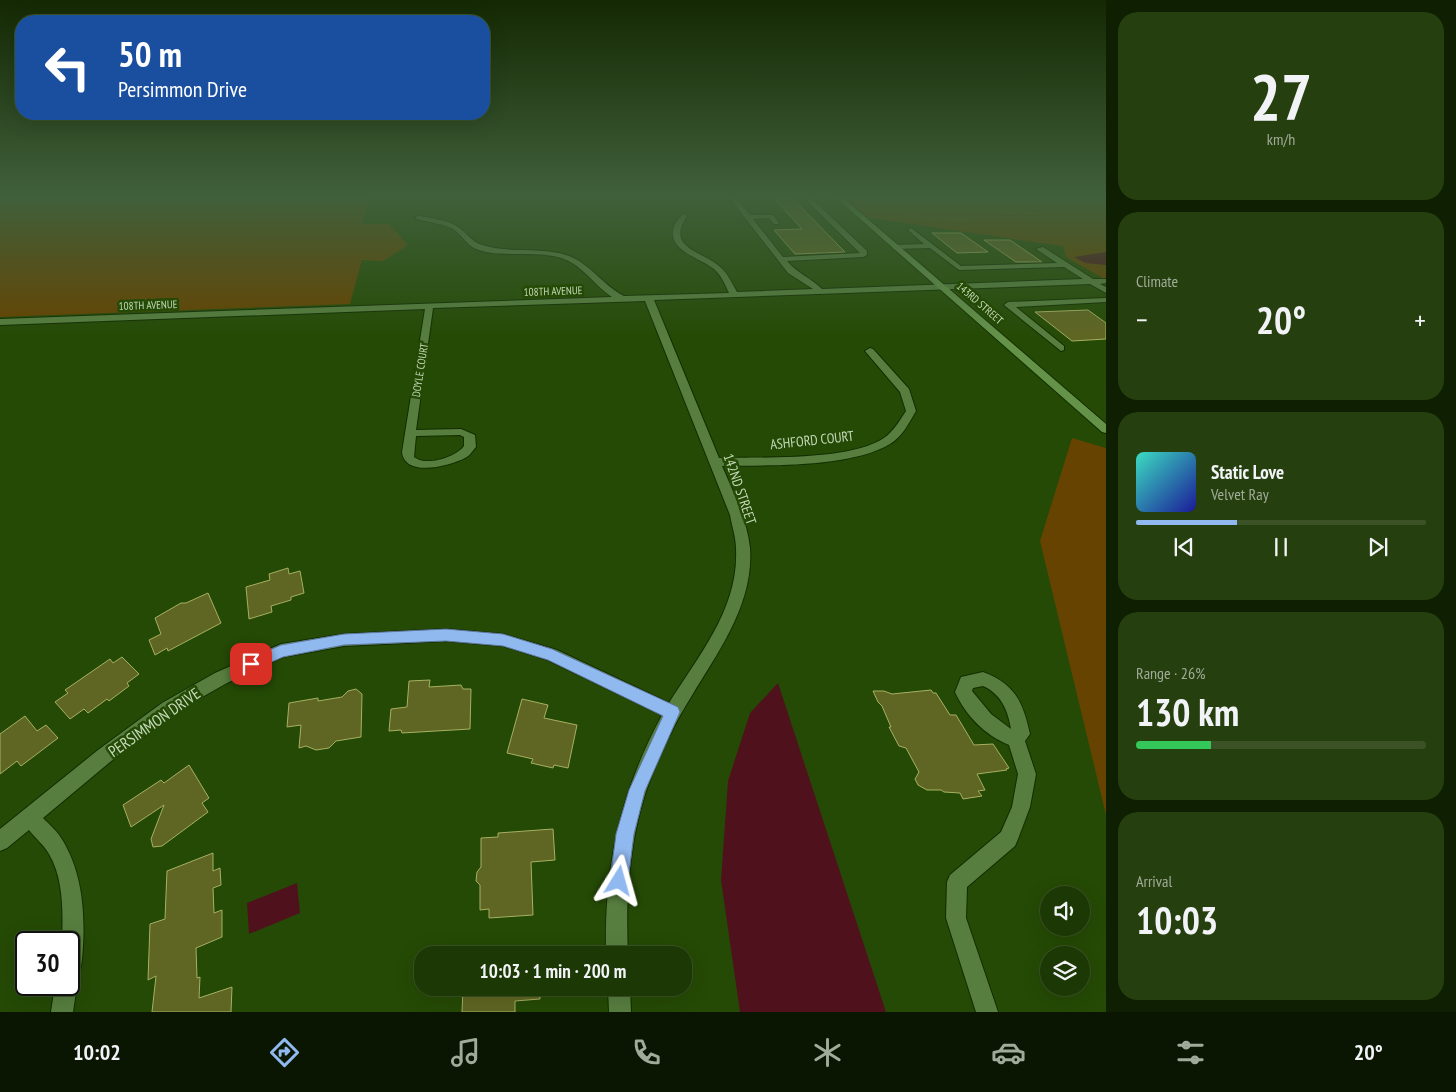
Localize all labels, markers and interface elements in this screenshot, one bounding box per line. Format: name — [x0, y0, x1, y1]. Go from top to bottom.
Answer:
text: 50 m — [118, 31, 182, 77]
icon: left — [35, 35, 100, 100]
text: 27 — [1250, 54, 1312, 138]
text: Persimmon Drive — [118, 75, 247, 103]
text: km/h — [1267, 129, 1295, 149]
text: Climate — [1136, 271, 1178, 291]
street label: 143RD STREET — [954, 279, 1006, 327]
street label: 108TH AVENUE — [523, 283, 583, 299]
text: 20° — [1256, 295, 1306, 344]
street label: 108TH AVENUE — [118, 297, 178, 313]
text: − — [1136, 301, 1148, 338]
text: + — [1414, 301, 1426, 338]
street label: DOYLE COURT — [409, 342, 431, 398]
street label: ASHFORD COURT — [769, 427, 855, 453]
street label: 142ND STREET — [719, 451, 761, 528]
text: Static Love — [1211, 460, 1284, 484]
text: Velvet Ray — [1211, 484, 1269, 504]
icon: previous — [1170, 533, 1198, 561]
icon: pause — [1267, 533, 1295, 561]
icon: next — [1364, 533, 1392, 561]
pin — [230, 643, 272, 685]
icon: arrive — [237, 650, 265, 678]
text: Range · 26% — [1136, 663, 1205, 683]
street label: PERSIMMON DRIVE — [104, 683, 204, 761]
text: 130 km — [1136, 687, 1239, 736]
position arrow — [592, 854, 644, 906]
text: Arrival — [1136, 871, 1172, 891]
map controls — [1040, 886, 1090, 996]
button: sound — [1040, 886, 1090, 936]
text: 10:03 — [1136, 895, 1218, 944]
speed limit sign: 30 — [15, 931, 80, 996]
button: layers — [1040, 946, 1090, 996]
text: 10:03 · 1 min · 200 m — [480, 959, 626, 983]
icon: directions — [267, 1035, 302, 1070]
icon: music — [448, 1035, 483, 1070]
icon: phone — [629, 1035, 664, 1070]
icon: climate — [810, 1035, 845, 1070]
icon: car — [991, 1035, 1026, 1070]
icon: filters — [1173, 1035, 1208, 1070]
text: 10:02 — [73, 1038, 121, 1066]
text: 20° — [1354, 1038, 1383, 1066]

